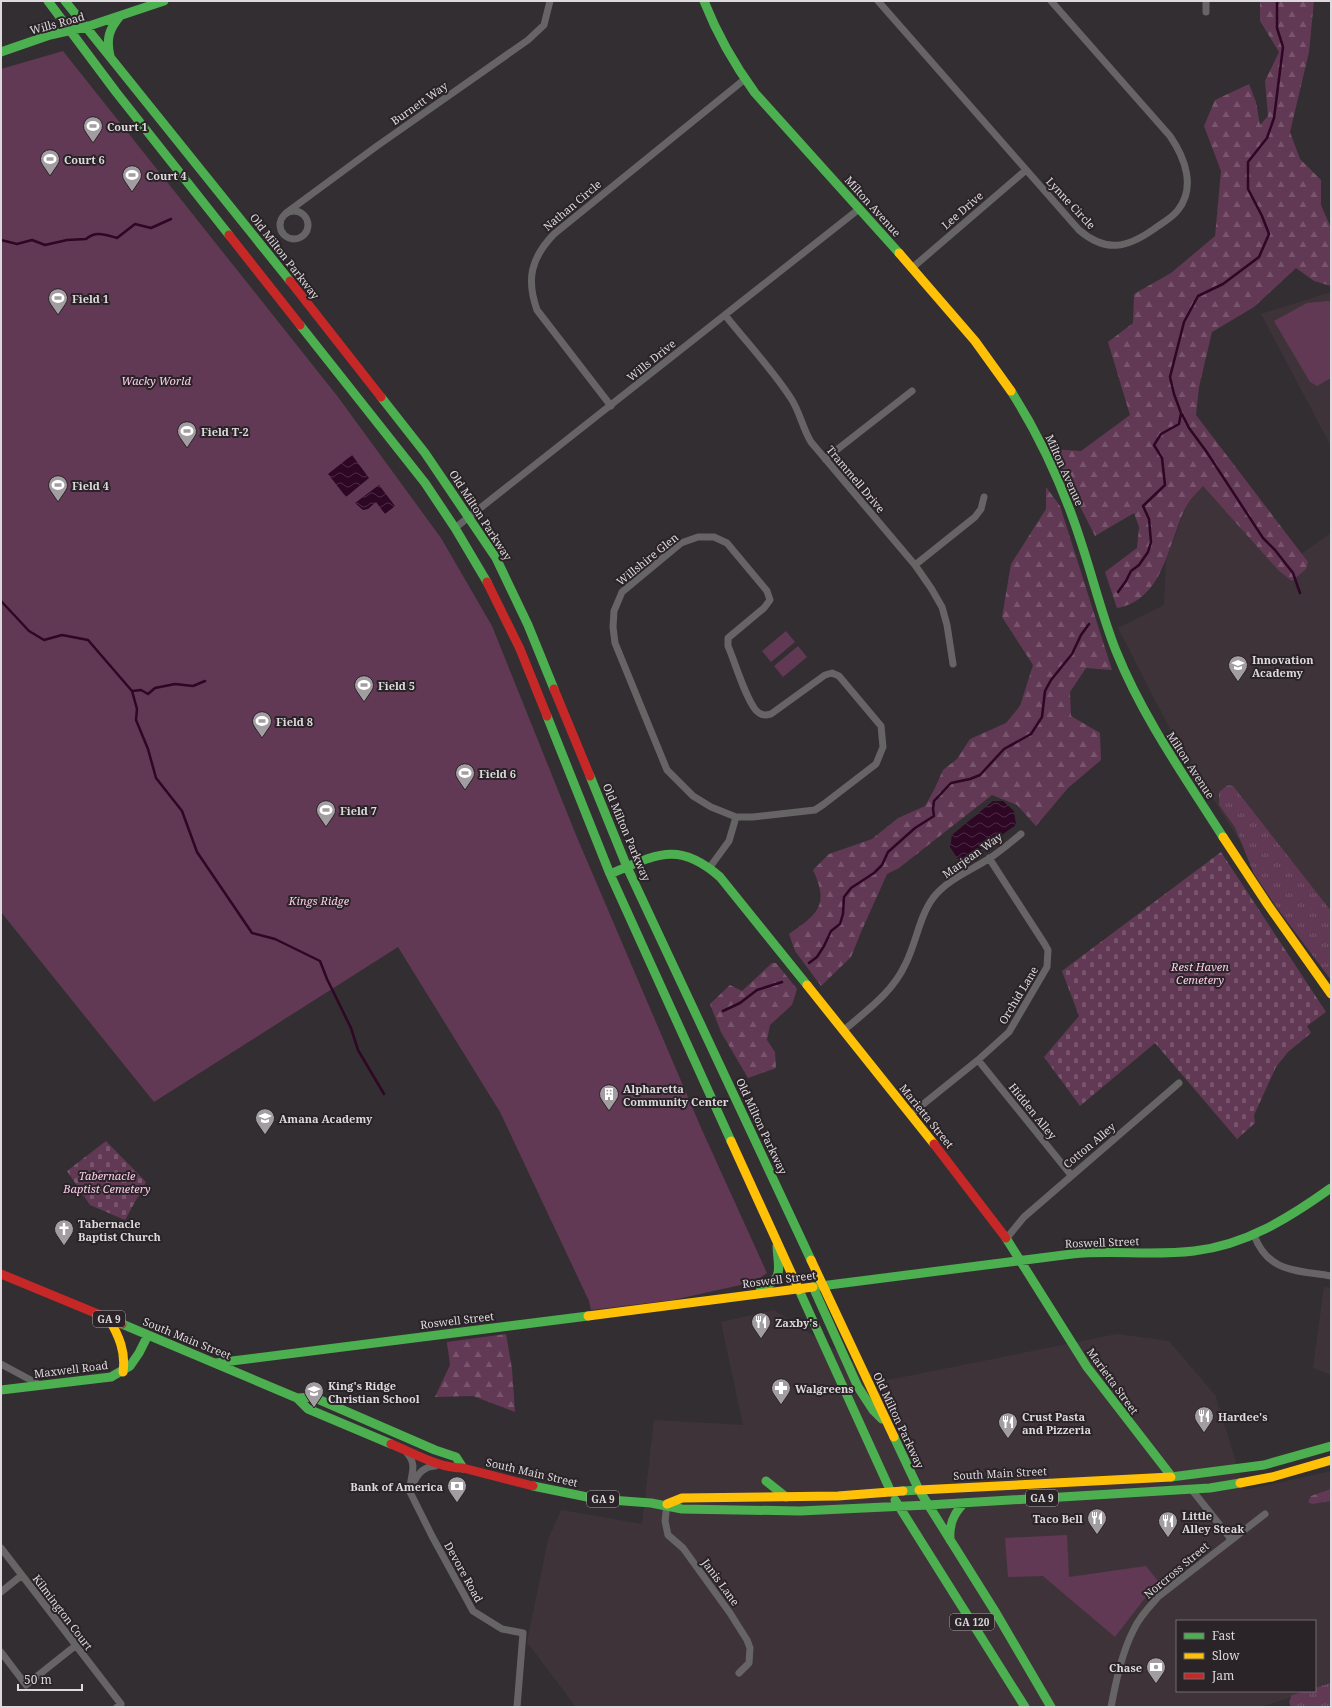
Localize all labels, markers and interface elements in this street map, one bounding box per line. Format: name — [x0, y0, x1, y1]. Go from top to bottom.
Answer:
street label: Wills Road — [28, 8, 86, 38]
street label: Burnett Way — [388, 78, 451, 128]
sports icon: Court 1 — [82, 115, 104, 143]
place label: Court 1 — [107, 119, 148, 134]
sports icon: Court 6 — [39, 148, 61, 176]
place label: Court 6 — [64, 152, 105, 167]
sports icon: Court 4 — [121, 164, 143, 192]
place label: Court 4 — [146, 168, 187, 183]
street label: Milton Avenue — [842, 172, 904, 240]
street label: Lynne Circle — [1043, 174, 1099, 232]
street label: Nathan Circle — [540, 176, 604, 234]
street label: Lee Drive — [938, 188, 986, 232]
street label: Old Milton Parkway — [247, 210, 324, 302]
sports icon: Field 1 — [47, 287, 69, 315]
place label: Field 1 — [72, 291, 109, 306]
street label: Wills Drive — [623, 336, 679, 384]
park label: Wacky World — [121, 373, 191, 388]
sports icon: Field T-2 — [176, 420, 198, 448]
place label: Field T-2 — [201, 424, 249, 439]
street label: Milton Avenue — [1043, 432, 1088, 508]
street label: Trammell Drive — [824, 442, 889, 516]
street label: Old Milton Parkway — [446, 467, 516, 564]
sports icon: Field 4 — [47, 474, 69, 502]
place label: Field 4 — [72, 478, 109, 493]
street label: Willshire Glen — [613, 529, 681, 589]
place label: Innovation Academy — [1252, 652, 1314, 680]
school or university icon: Innovation Academy — [1227, 654, 1249, 682]
sports icon: Field 5 — [353, 674, 375, 702]
place label: Field 5 — [378, 678, 415, 693]
sports icon: Field 8 — [251, 710, 273, 738]
place label: Field 8 — [276, 714, 313, 729]
street label: Milton Avenue — [1164, 729, 1218, 801]
sports icon: Field 6 — [454, 762, 476, 790]
place label: Field 6 — [479, 766, 516, 781]
street label: Old Milton Parkway — [600, 781, 655, 884]
sports icon: Field 7 — [315, 799, 337, 827]
place label: Field 7 — [340, 803, 377, 818]
street label: Marjean Way — [939, 828, 1006, 881]
park label: Kings Ridge — [288, 893, 350, 908]
park label: Rest Haven Cemetery — [1170, 959, 1229, 987]
street label: Orchid Lane — [995, 963, 1041, 1027]
street label: Old Milton Parkway — [733, 1075, 791, 1177]
street label: Hidden Alley — [1006, 1080, 1061, 1143]
place label: Alpharetta Community Center — [623, 1081, 729, 1109]
street label: Marietta Street — [896, 1081, 958, 1151]
building icon: Alpharetta Community Center — [598, 1083, 620, 1111]
school or university icon: Amana Academy — [254, 1107, 276, 1135]
place label: Amana Academy — [279, 1111, 373, 1126]
street label: Cotton Alley — [1060, 1118, 1119, 1171]
park label: Tabernacle Baptist Cemetery — [62, 1168, 151, 1196]
place label: Tabernacle Baptist Church — [78, 1216, 162, 1244]
church icon: Tabernacle Baptist Church — [53, 1218, 75, 1246]
street label: Roswell Street — [1065, 1233, 1139, 1251]
street label: Roswell Street — [741, 1267, 817, 1291]
street label: Roswell Street — [419, 1308, 495, 1332]
road number: GA 9 — [93, 1311, 125, 1327]
restaurant icon: Zaxby's — [750, 1311, 772, 1339]
street label: South Main Street — [141, 1313, 233, 1363]
place label: Zaxby's — [775, 1315, 818, 1330]
street label: Marietta Street — [1084, 1345, 1142, 1417]
street label: Maxwell Road — [33, 1357, 109, 1381]
street label: Old Milton Parkway — [870, 1369, 928, 1471]
pharmacy icon: Walgreens — [770, 1377, 792, 1405]
place label: King's Ridge Christian School — [328, 1378, 420, 1406]
school or university icon: King's Ridge Christian School — [303, 1380, 325, 1408]
place label: Walgreens — [795, 1381, 854, 1396]
restaurant icon: Hardee's — [1193, 1405, 1215, 1433]
place label: Crust Pasta and Pizzeria — [1022, 1409, 1091, 1437]
place label: Hardee's — [1218, 1409, 1268, 1424]
restaurant icon: Crust Pasta and Pizzeria — [997, 1411, 1019, 1439]
street label: South Main Street — [485, 1454, 579, 1490]
street label: South Main Street — [953, 1463, 1047, 1483]
bank icon: Bank of America — [446, 1475, 468, 1503]
place label: Bank of America — [350, 1479, 443, 1494]
road number: GA 9 — [1026, 1490, 1058, 1506]
road number: GA 9 — [587, 1491, 619, 1507]
restaurant icon: Taco Bell — [1086, 1507, 1108, 1535]
place label: Little Alley Steak — [1182, 1508, 1244, 1536]
restaurant icon: Little Alley Steak — [1157, 1510, 1179, 1538]
place label: Taco Bell — [1033, 1511, 1083, 1526]
street label: Norcross Street — [1140, 1538, 1212, 1602]
street label: Devore Road — [441, 1539, 487, 1605]
street label: Janis Lane — [698, 1555, 743, 1609]
street label: Kilmington Court — [30, 1571, 96, 1653]
road number: GA 120 — [950, 1614, 994, 1630]
legend — [1176, 1620, 1316, 1692]
text: Fast — [1212, 1627, 1235, 1644]
text: Slow — [1212, 1647, 1240, 1664]
bank icon: Chase — [1145, 1656, 1167, 1684]
place label: Chase — [1109, 1660, 1142, 1675]
scale bar — [18, 1666, 82, 1692]
text: Jam — [1211, 1667, 1234, 1684]
text: 50 m — [24, 1671, 52, 1688]

